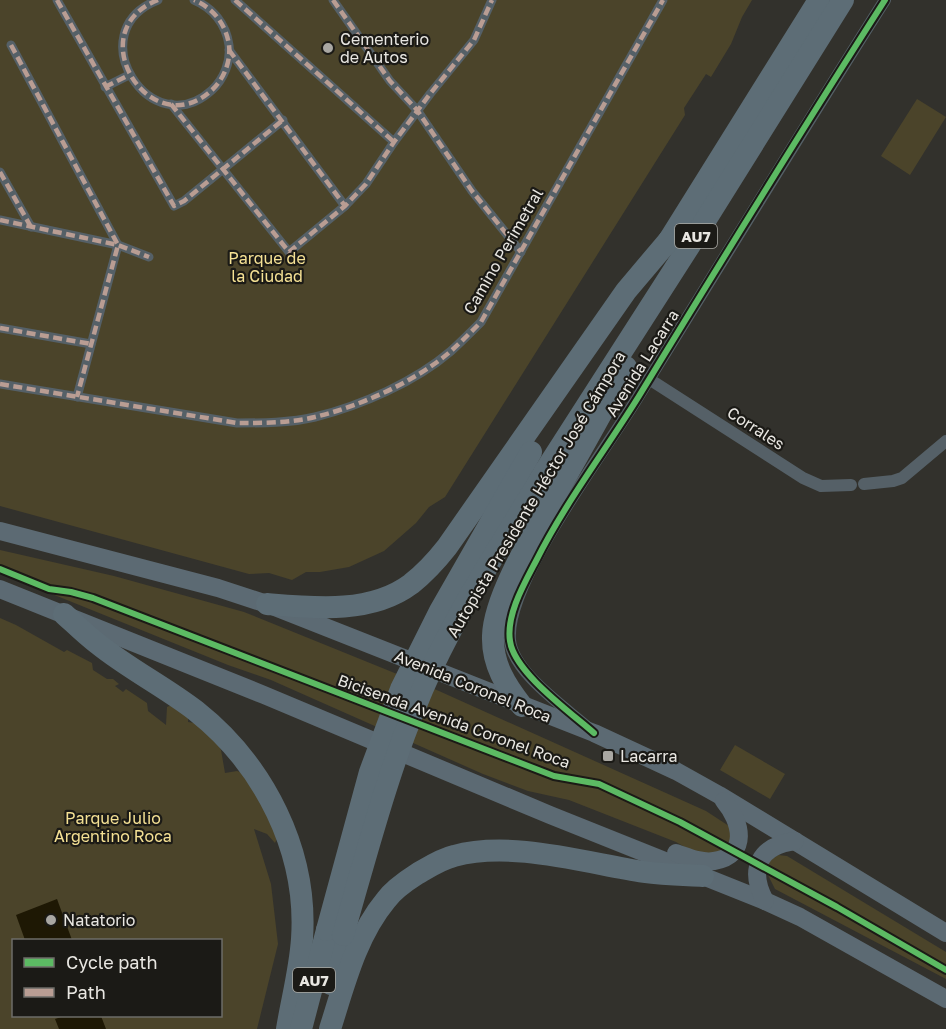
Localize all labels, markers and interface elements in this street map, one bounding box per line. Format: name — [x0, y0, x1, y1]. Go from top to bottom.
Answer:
place label: Cementerio de Autos — [340, 29, 429, 67]
marker: Cementerio de Autos — [321, 41, 335, 55]
street label: Camino Perimetral — [459, 184, 547, 318]
road number: AU7 — [675, 224, 717, 248]
park label: Parque de la Ciudad — [228, 248, 306, 286]
street label: Avenida Lacarra — [601, 306, 683, 420]
street label: Autopista Presidente Héctor José Cámpora — [442, 347, 630, 641]
street label: Corrales — [723, 402, 789, 454]
street label: Avenida Coronel Roca — [392, 645, 554, 727]
street label: Bicisenda Avenida Coronel Roca — [335, 670, 573, 772]
place label: Lacarra — [620, 746, 677, 766]
marker: Lacarra — [601, 749, 615, 763]
park label: Parque Julio Argentino Roca — [54, 808, 172, 846]
place label: Natatorio — [63, 910, 135, 930]
marker: Natatorio — [44, 913, 58, 927]
legend — [12, 939, 222, 1017]
text: Cycle path — [66, 951, 158, 973]
road number: AU7 — [293, 968, 335, 992]
text: Path — [66, 981, 106, 1003]

